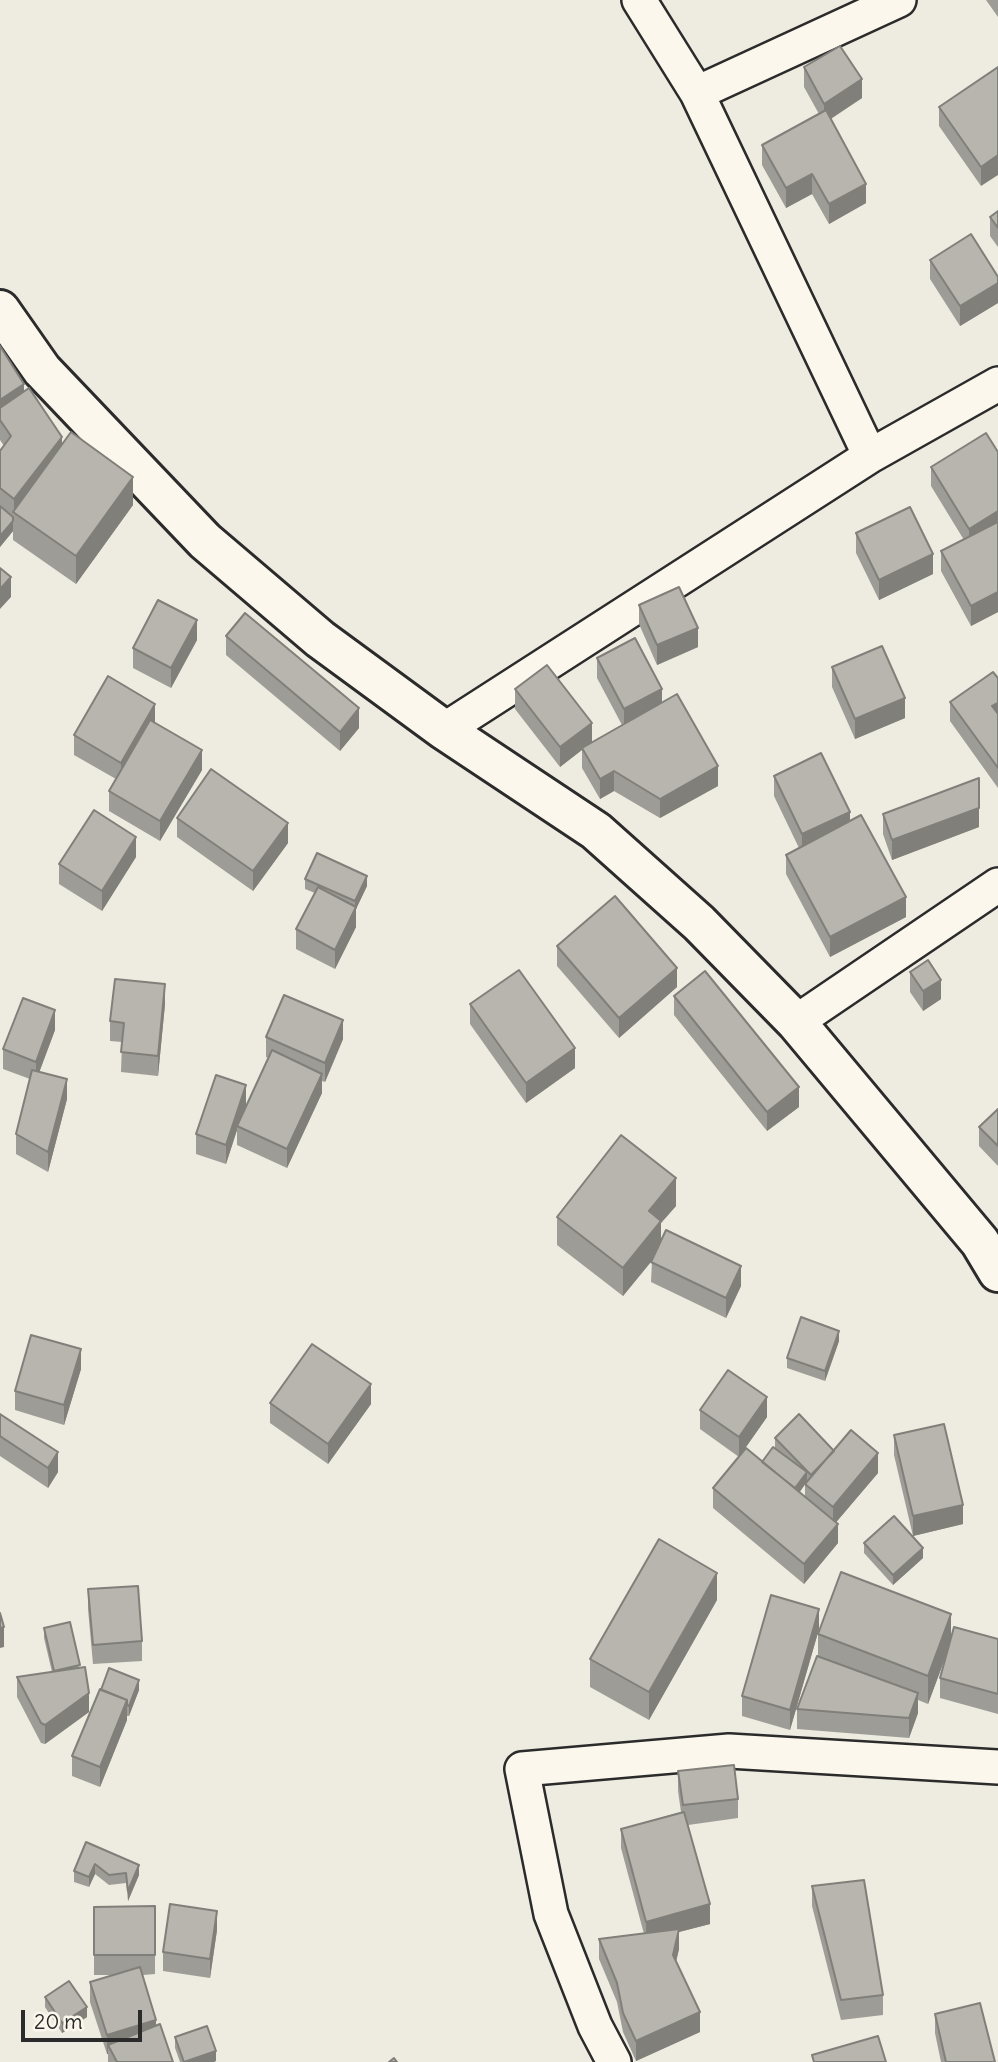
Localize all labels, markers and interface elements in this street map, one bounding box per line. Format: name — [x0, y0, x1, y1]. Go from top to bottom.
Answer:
scale bar — [24, 1996, 145, 2040]
text: 20 m — [34, 2008, 83, 2035]

